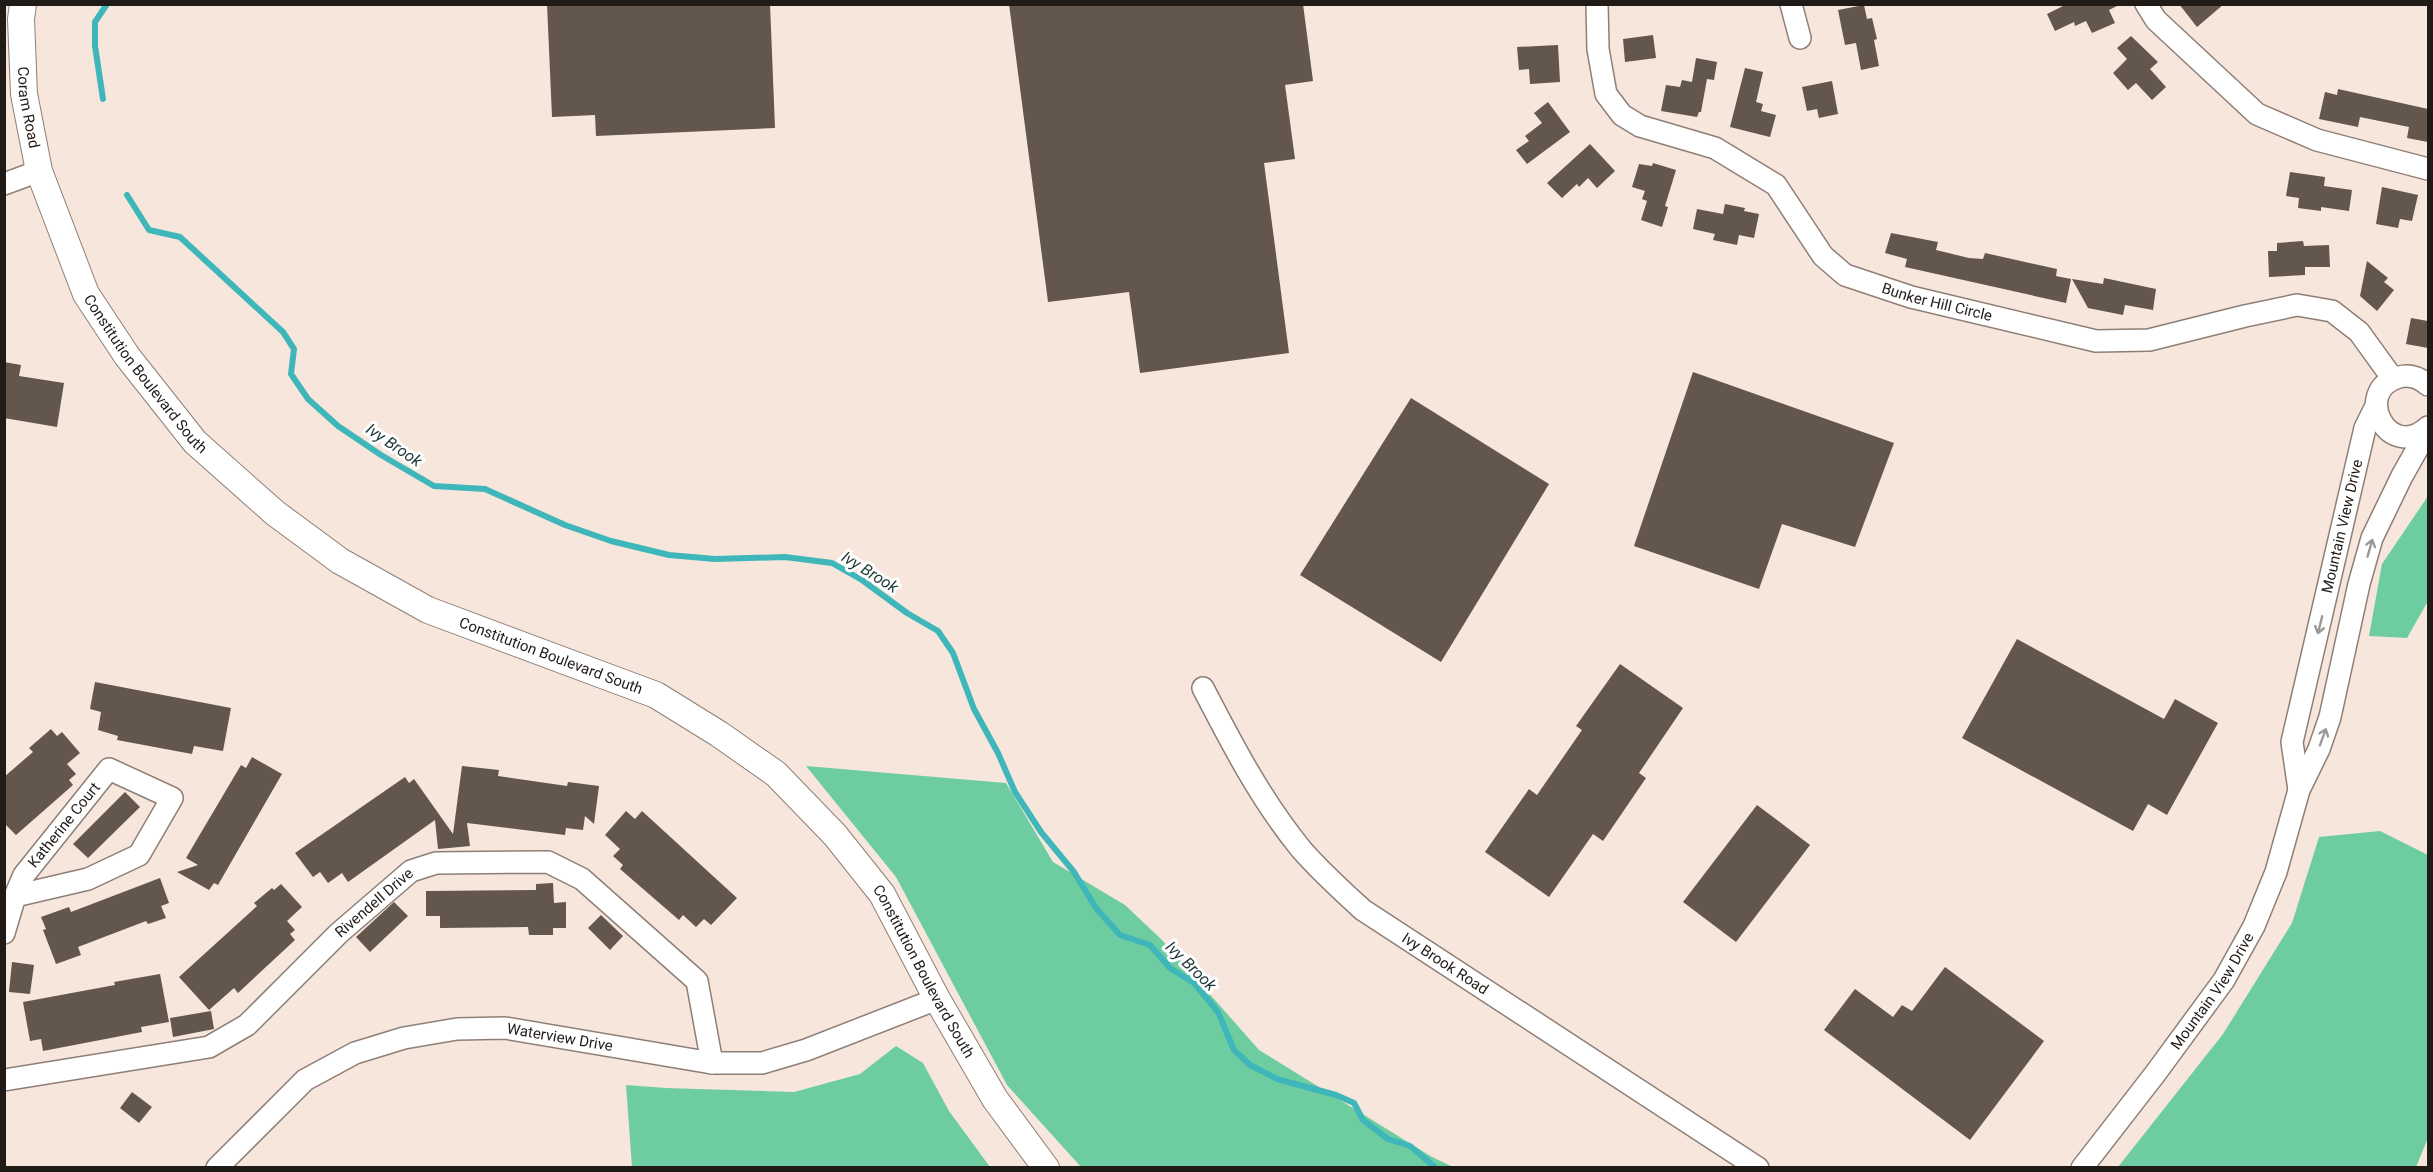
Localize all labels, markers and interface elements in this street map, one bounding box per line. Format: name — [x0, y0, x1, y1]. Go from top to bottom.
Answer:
street label: Coram Road — [14, 66, 43, 150]
street label: Bunker Hill Circle — [1879, 279, 1994, 325]
street label: Constitution Boulevard South — [80, 291, 211, 457]
water label: Ivy Brook — [362, 419, 427, 471]
street label: Mountain View Drive — [2318, 457, 2366, 595]
one-way arrow — [2365, 539, 2376, 558]
water label: Ivy Brook — [838, 547, 903, 597]
street label: Constitution Boulevard South — [457, 613, 645, 698]
one-way arrow — [2314, 616, 2326, 635]
one-way arrow — [2319, 728, 2330, 747]
street label: Katherine Court — [24, 779, 104, 871]
street label: Rivendell Drive — [331, 864, 417, 941]
street label: Constitution Boulevard South — [869, 881, 978, 1061]
street label: Ivy Brook Road — [1399, 929, 1492, 998]
street label: Mountain View Drive — [2167, 929, 2258, 1053]
water label: Ivy Brook — [1162, 937, 1221, 996]
street label: Waterview Drive — [506, 1019, 614, 1055]

